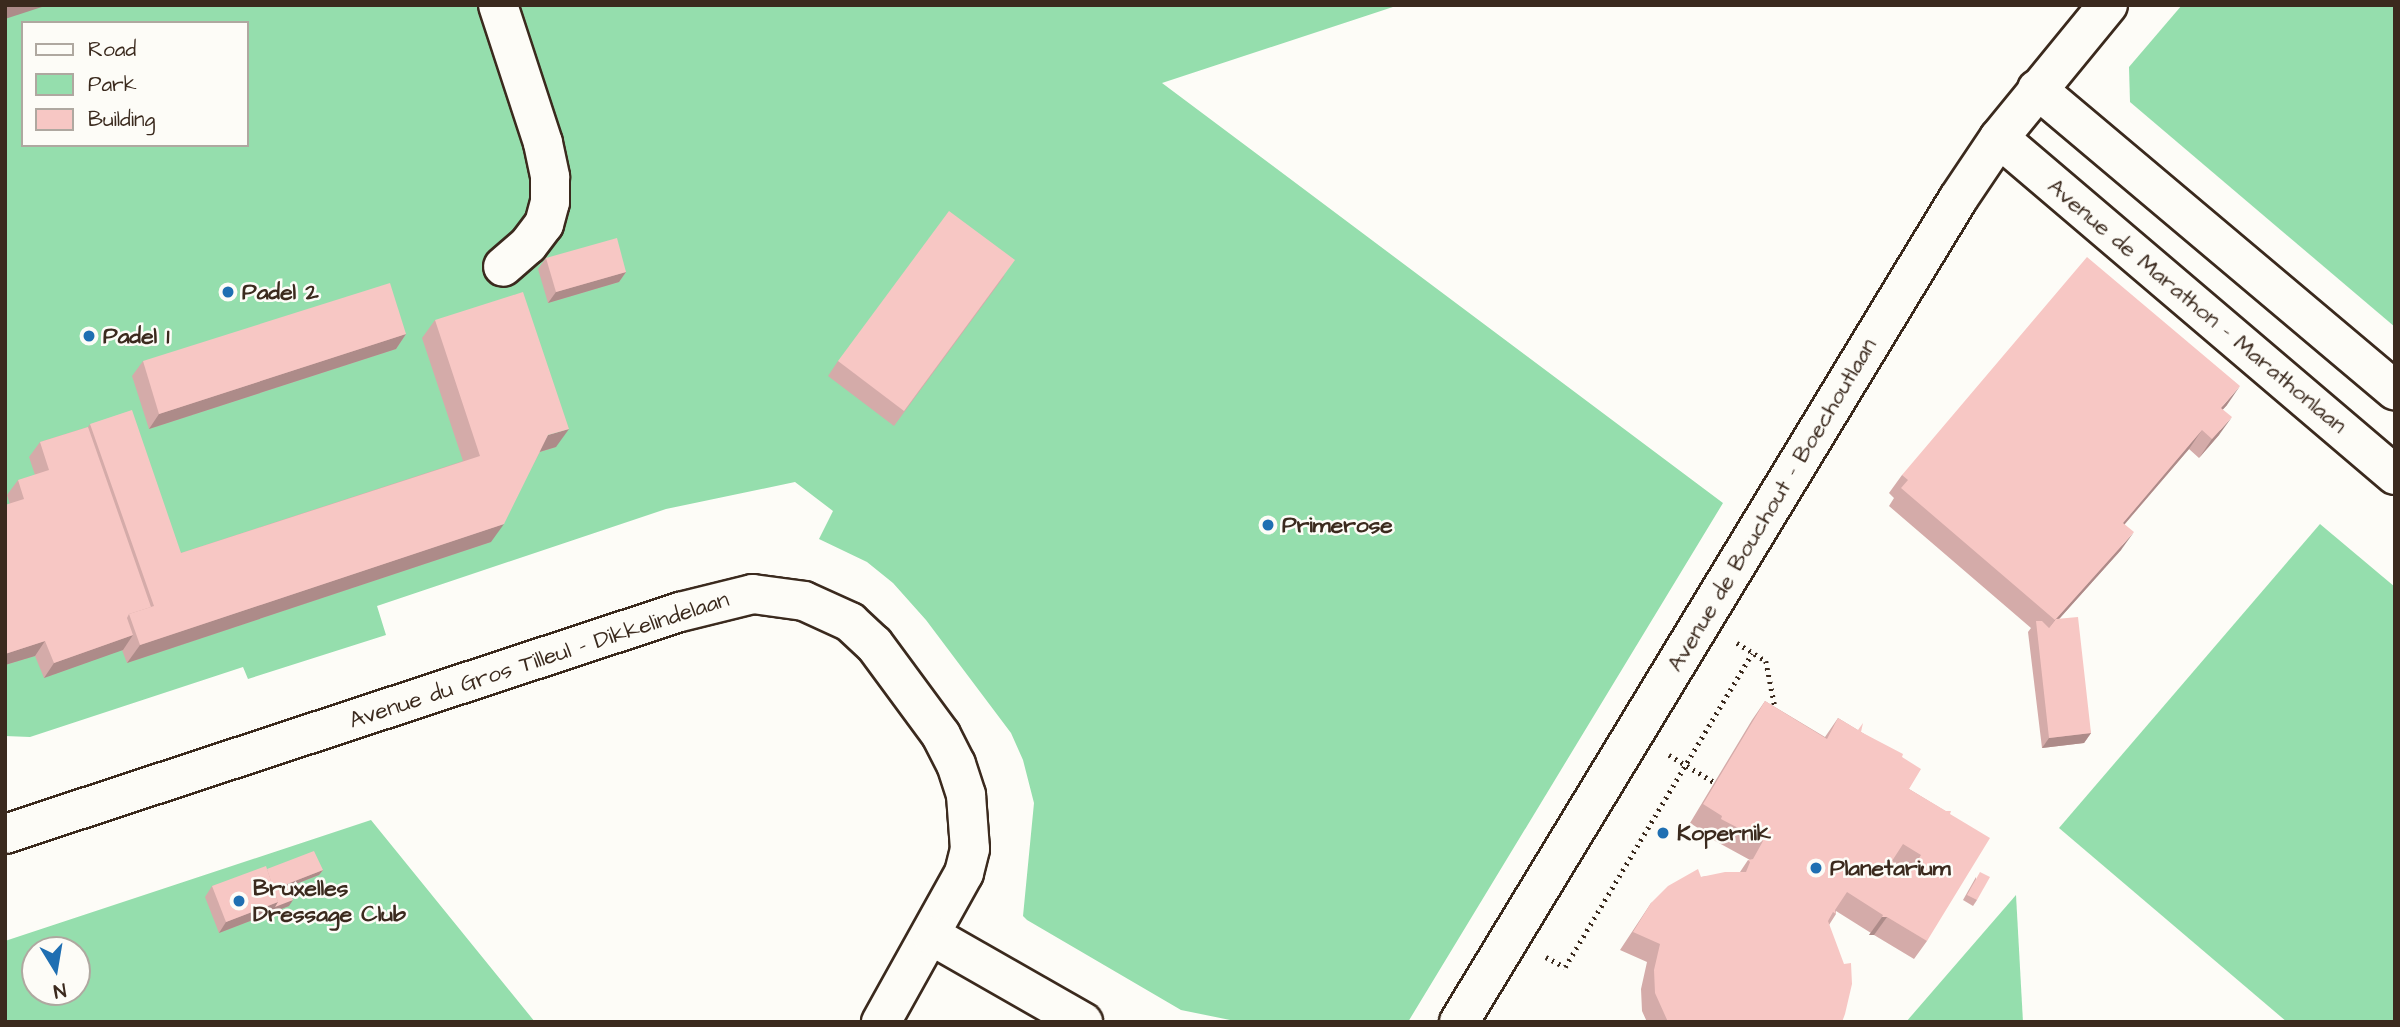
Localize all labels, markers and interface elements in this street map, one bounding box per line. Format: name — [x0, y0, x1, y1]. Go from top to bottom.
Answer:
legend — [21, 21, 248, 147]
text: Road — [88, 35, 136, 64]
text: Park — [88, 70, 137, 99]
text: Building — [88, 105, 155, 134]
street label: Avenue de Marathon - Marathonlaan — [2042, 173, 2352, 439]
place label: Padel 2 — [242, 278, 319, 306]
marker: Padel 2 — [220, 284, 236, 300]
place label: Padel 1 — [103, 322, 169, 350]
marker: Padel 1 — [81, 328, 97, 344]
street label: Avenue de Bouchout - Boechoutlaan — [1661, 333, 1883, 677]
place label: Primerose — [1282, 511, 1393, 539]
marker: Primerose — [1260, 517, 1276, 533]
street label: Avenue du Gros Tilleul - Dikkelindelaan — [346, 585, 732, 735]
place label: Kopernik — [1677, 819, 1771, 847]
marker: Kopernik — [1655, 825, 1671, 841]
place label: Planetarium — [1830, 854, 1951, 882]
marker: Planetarium — [1808, 860, 1824, 876]
place label: Bruxelles Dressage Club — [253, 874, 406, 928]
marker: Bruxelles Dressage Club — [231, 893, 247, 909]
north arrow — [21, 936, 91, 1006]
text: N — [51, 976, 68, 1005]

